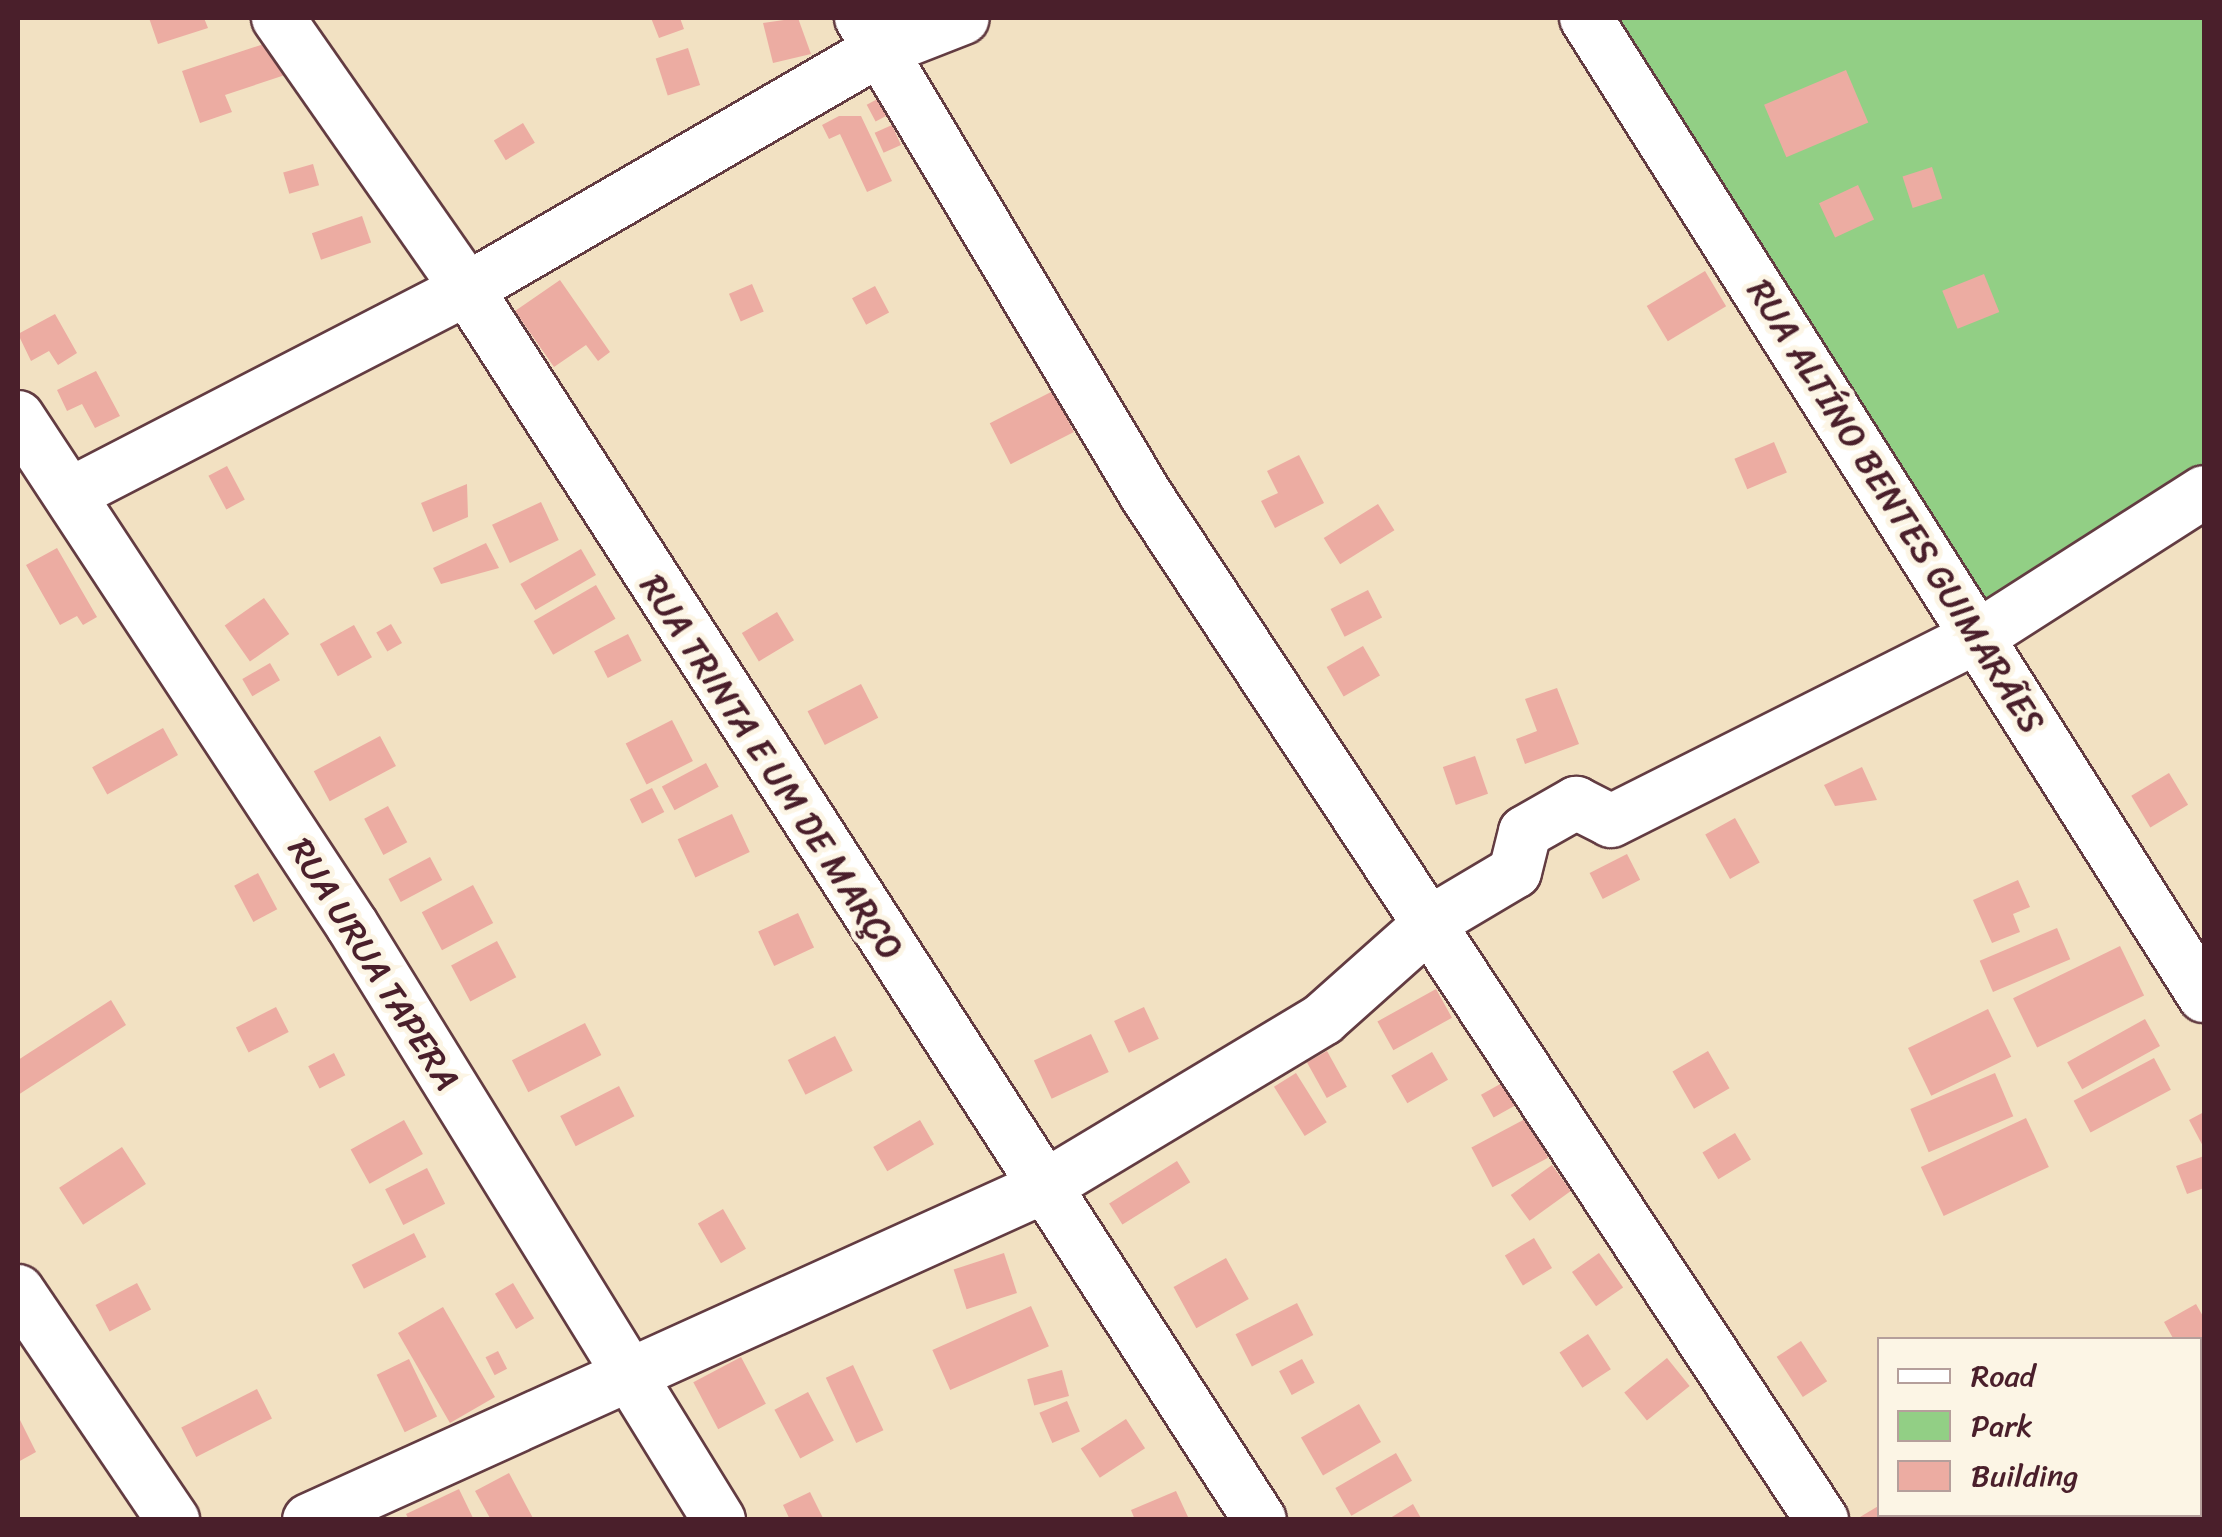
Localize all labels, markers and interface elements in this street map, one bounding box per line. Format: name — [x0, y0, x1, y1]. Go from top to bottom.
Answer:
street label: RUA ALTÍNO BENTES GUIMARÃES — [1739, 272, 2053, 740]
street label: RUA TRINTA E UM DE MARÇO — [630, 564, 914, 970]
street label: RUA URUA TAPERA — [278, 828, 470, 1100]
legend — [1877, 1337, 2202, 1517]
text: Road — [1971, 1349, 2035, 1403]
text: Park — [1971, 1399, 2033, 1453]
text: Building — [1971, 1449, 2078, 1503]

